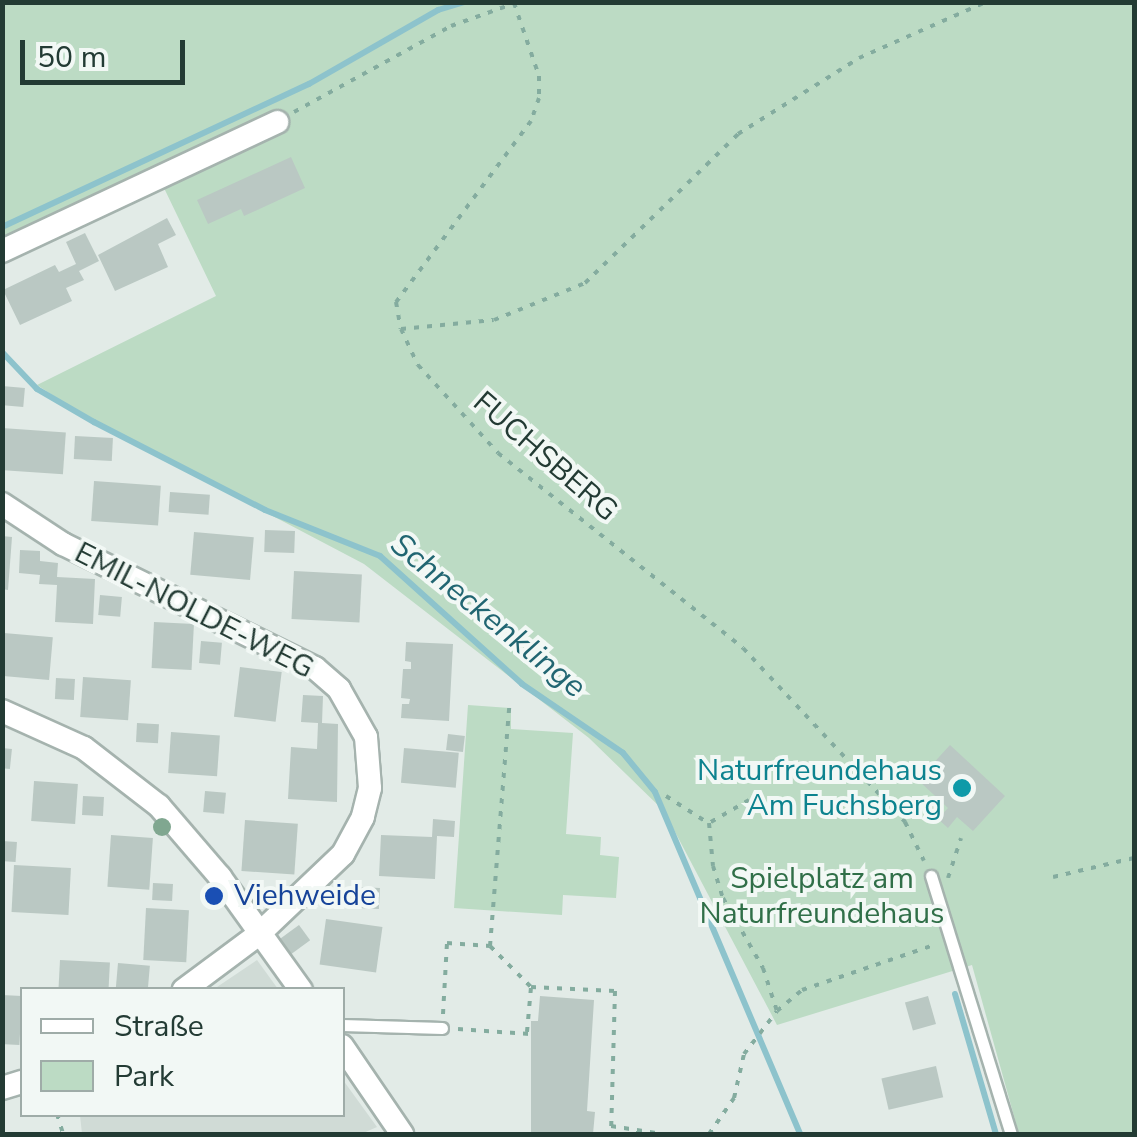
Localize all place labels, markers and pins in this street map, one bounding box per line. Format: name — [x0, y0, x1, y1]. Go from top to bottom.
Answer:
place label: Naturfreundehaus Am Fuchsberg — [697, 753, 942, 824]
marker: Naturfreundehaus Am Fuchsberg — [951, 777, 973, 799]
place label: Viehweide — [234, 878, 376, 914]
marker: Viehweide — [203, 885, 225, 907]

